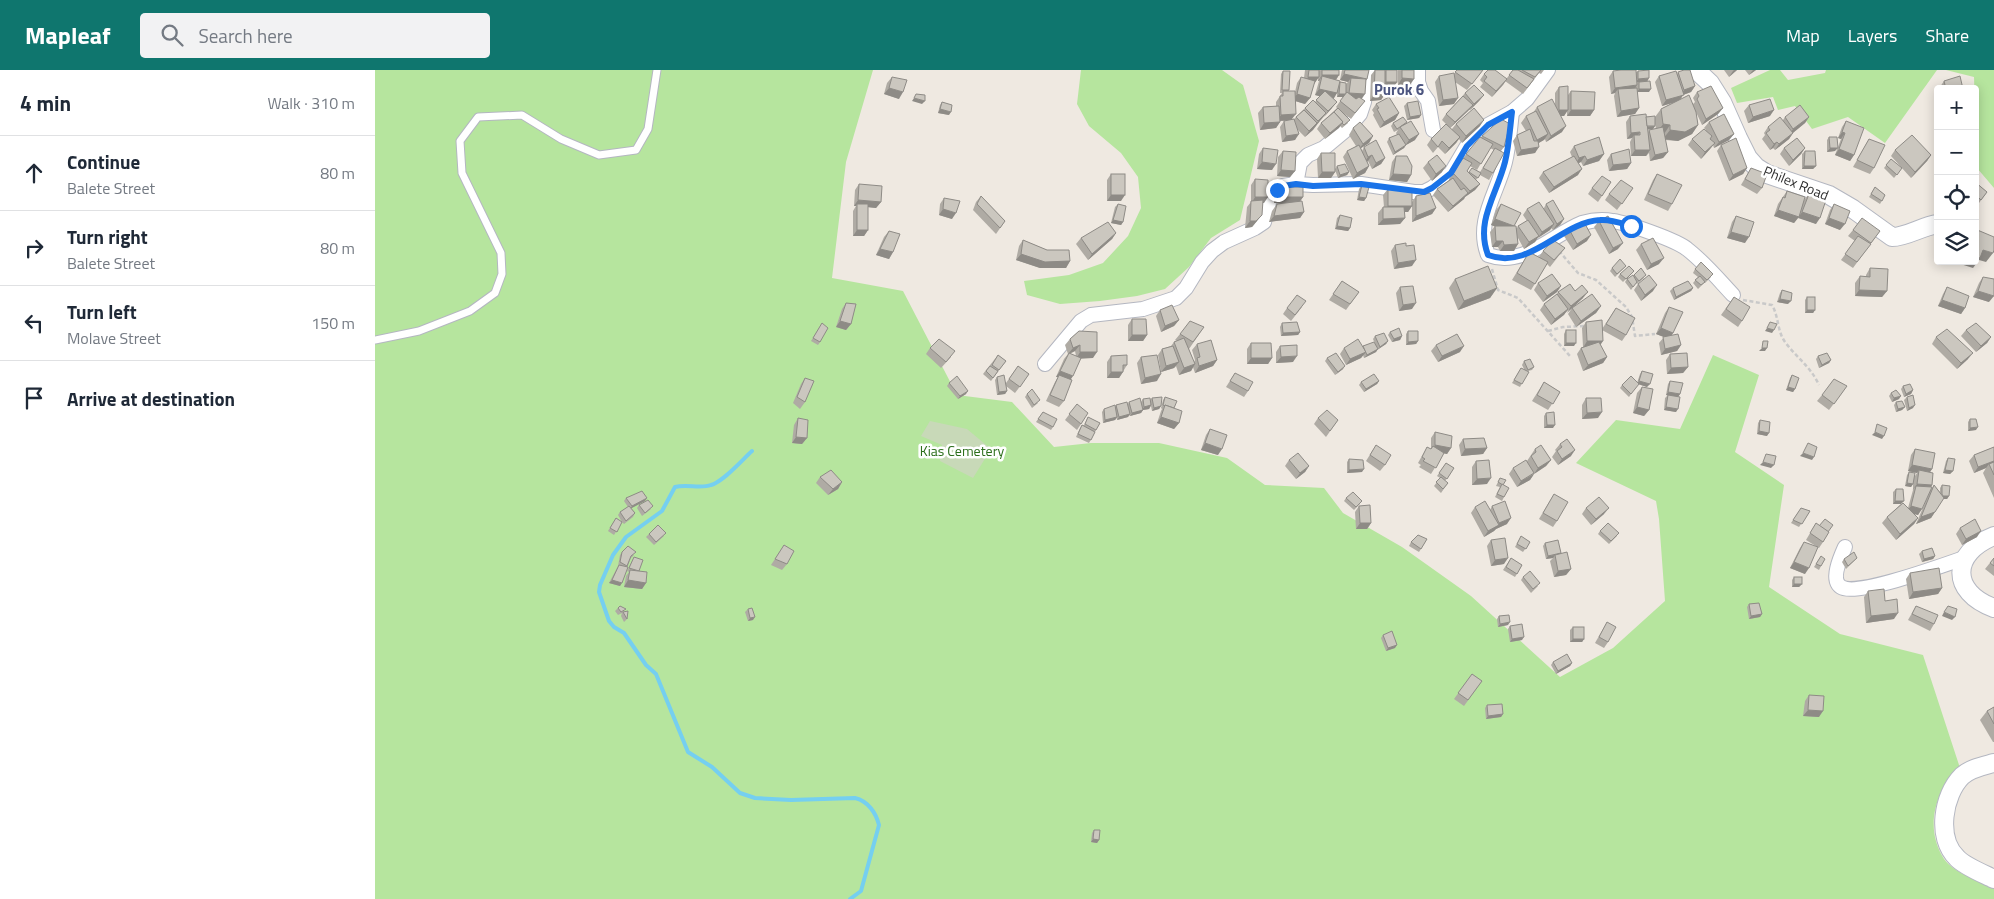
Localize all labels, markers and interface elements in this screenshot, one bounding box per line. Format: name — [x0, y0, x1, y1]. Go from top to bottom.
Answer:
search box — [140, 13, 490, 58]
text: Mapleaf — [25, 17, 110, 53]
icon: search — [158, 21, 186, 49]
text: Search here — [198, 21, 293, 50]
text: Map — [1786, 22, 1820, 49]
text: Layers — [1848, 22, 1897, 49]
text: Share — [1925, 22, 1969, 49]
district label: Purok 6 — [1374, 78, 1424, 101]
map controls — [1934, 85, 1979, 265]
button: + — [1934, 85, 1979, 130]
text: 4 min — [20, 87, 71, 119]
text: Walk · 310 m — [267, 91, 355, 115]
button: − — [1934, 130, 1979, 175]
text: Continue — [67, 147, 140, 176]
icon: ahead — [20, 159, 48, 187]
street label: Philex Road — [1760, 160, 1832, 205]
text: 80 m — [320, 161, 355, 185]
button: locate — [1934, 175, 1979, 220]
text: Balete Street — [67, 176, 155, 200]
route end — [1266, 179, 1289, 202]
route start — [1620, 215, 1643, 238]
button: layers — [1934, 220, 1979, 265]
text: Turn right — [67, 222, 148, 251]
icon: right — [20, 234, 48, 262]
text: 80 m — [320, 236, 355, 260]
text: Balete Street — [67, 251, 155, 275]
text: Turn left — [67, 297, 137, 326]
icon: left — [20, 309, 48, 337]
text: 150 m — [311, 311, 355, 335]
text: Molave Street — [67, 326, 161, 350]
icon: arrive — [20, 384, 48, 412]
text: Arrive at destination — [67, 384, 235, 413]
park label: Kias Cemetery — [920, 440, 1004, 461]

